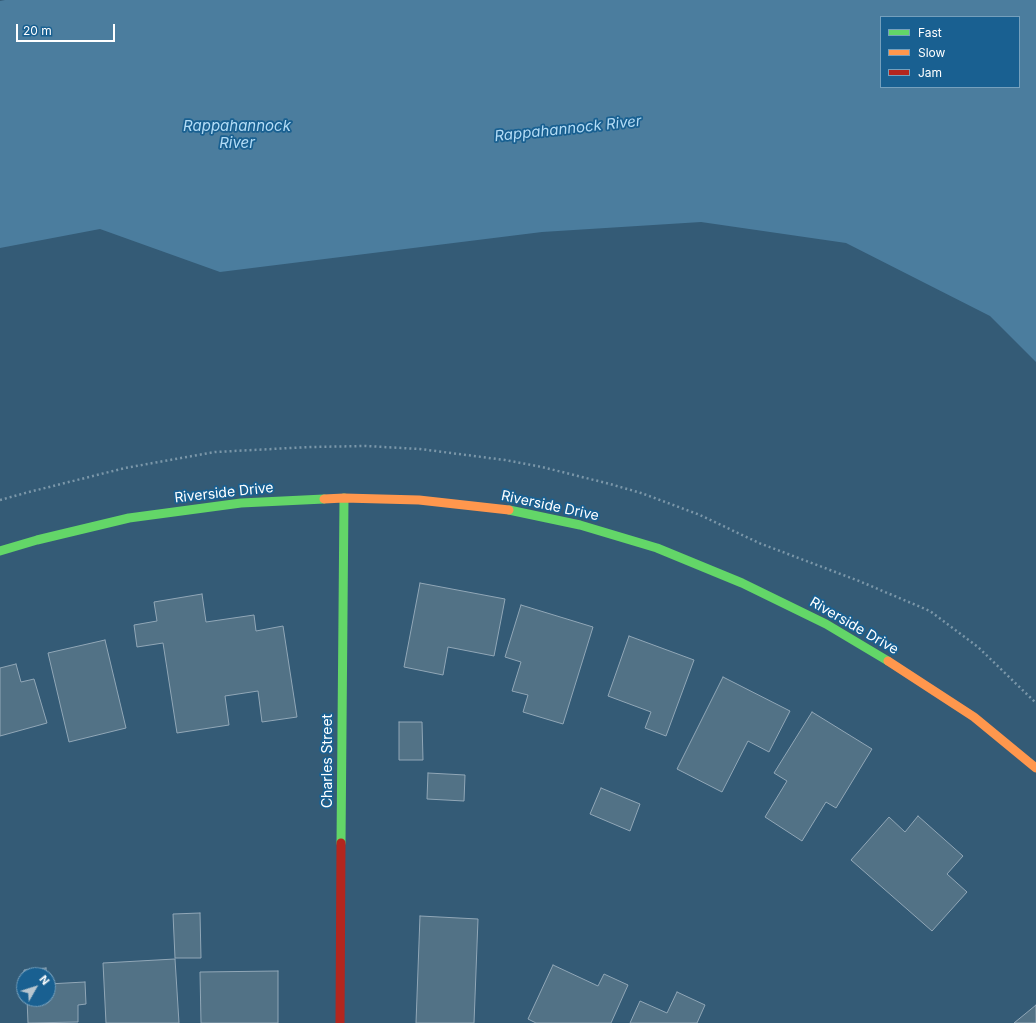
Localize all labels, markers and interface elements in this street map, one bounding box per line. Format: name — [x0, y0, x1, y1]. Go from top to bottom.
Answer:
scale bar — [18, 16, 117, 42]
legend — [880, 16, 1020, 88]
text: 20 m — [23, 23, 52, 38]
text: Fast — [918, 25, 942, 40]
text: Slow — [918, 45, 945, 60]
text: Jam — [918, 65, 942, 80]
water label: Rappahannock River — [494, 112, 642, 146]
water label: Rappahannock River — [183, 117, 291, 152]
street label: Riverside Drive — [174, 479, 274, 507]
street label: Riverside Drive — [500, 487, 600, 525]
street label: Riverside Drive — [807, 594, 901, 658]
street label: Charles Street — [320, 714, 336, 808]
north arrow — [16, 967, 56, 1007]
text: N — [36, 972, 53, 988]

